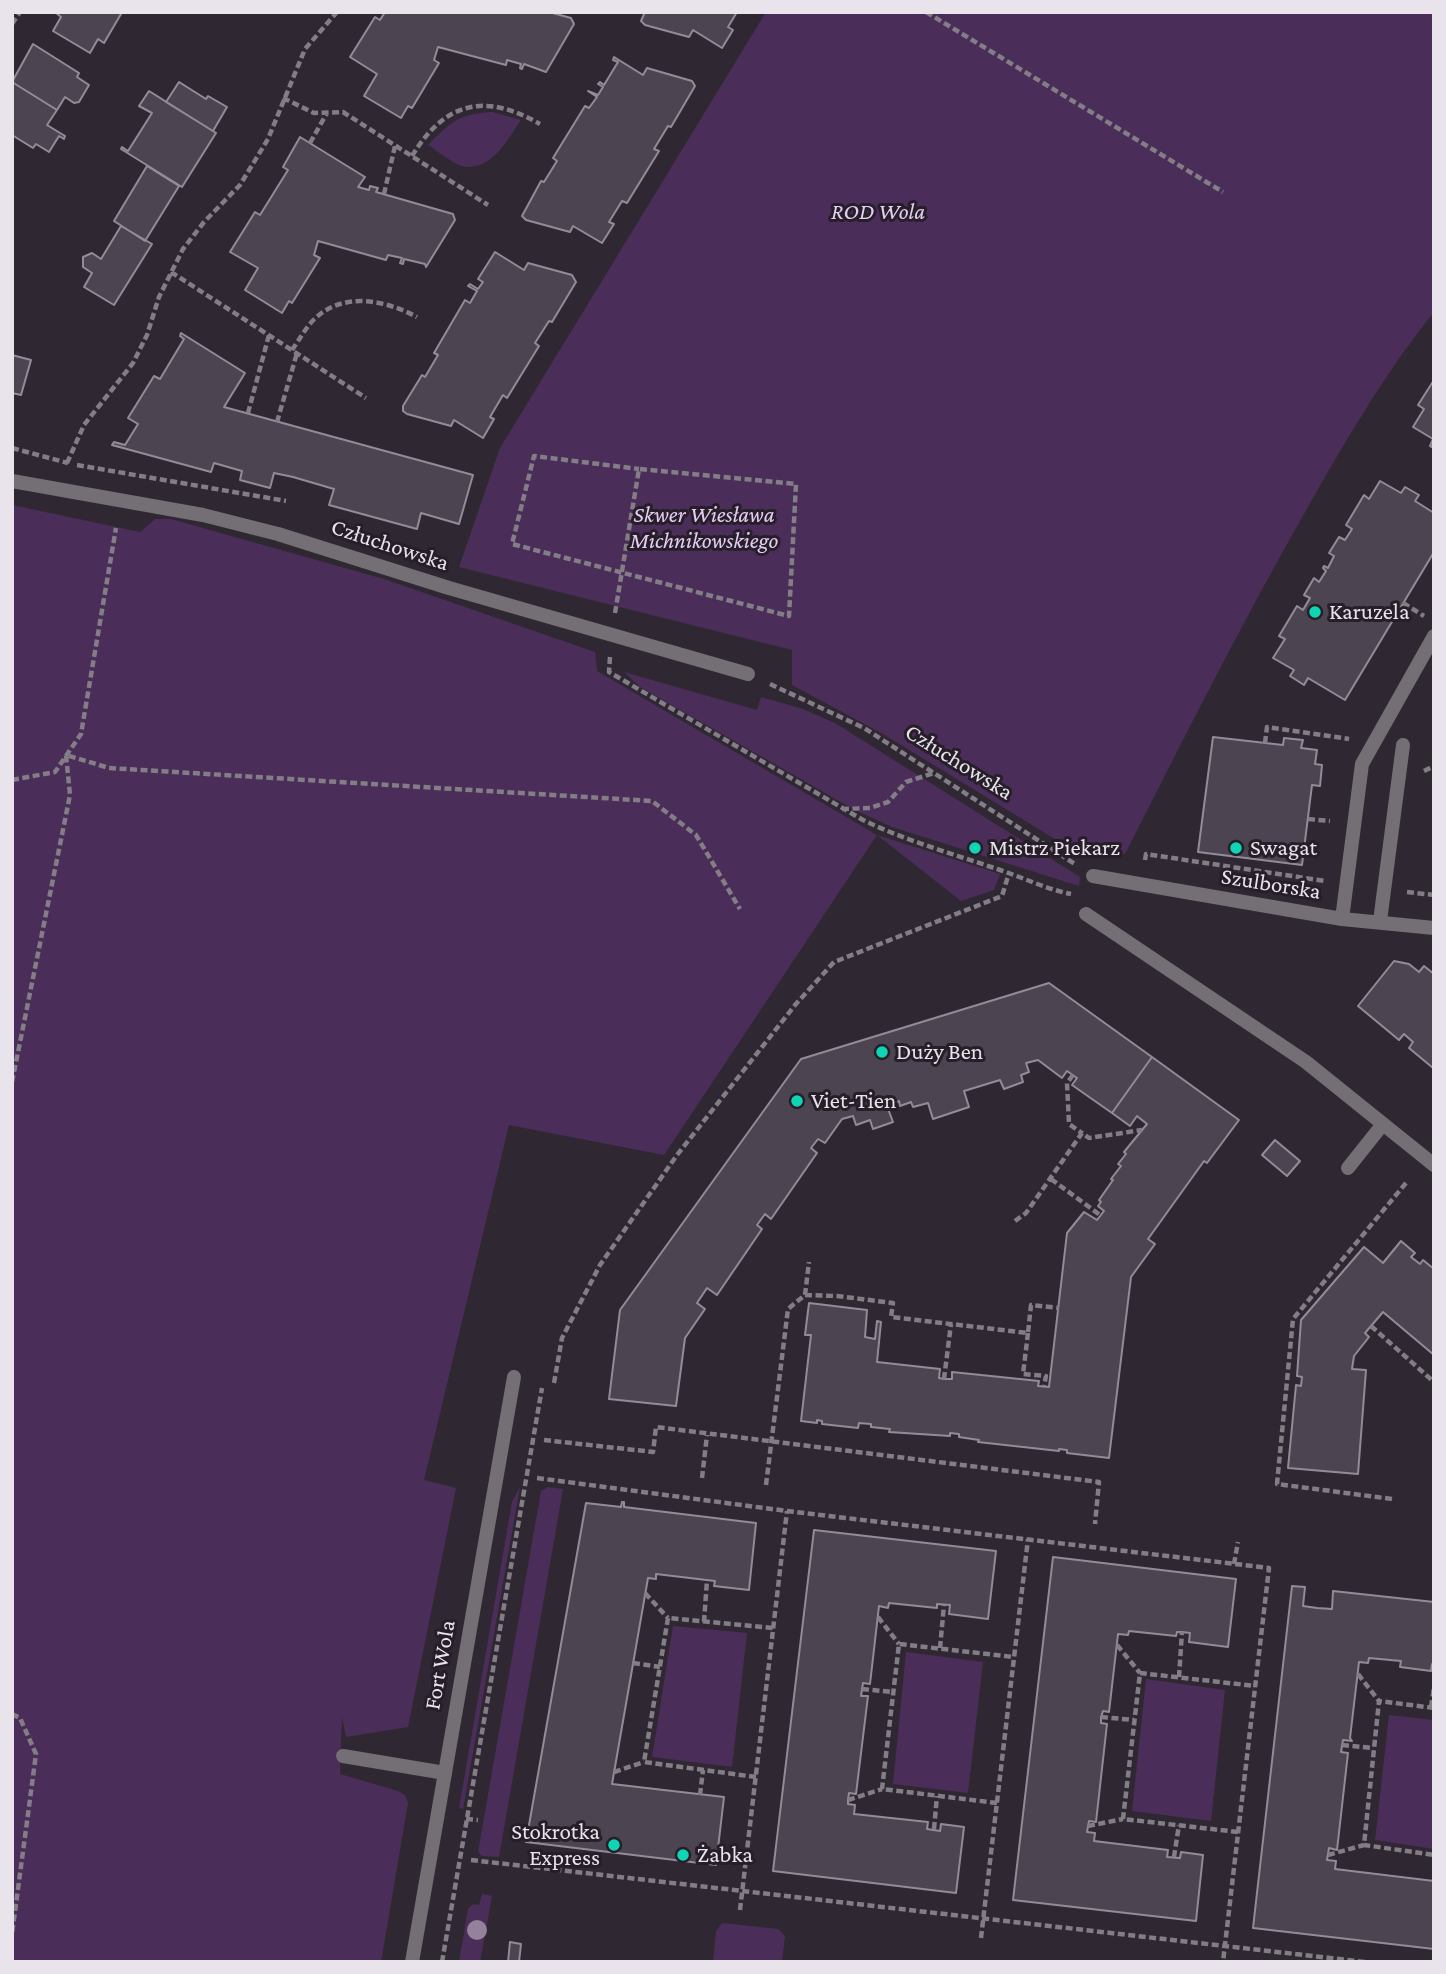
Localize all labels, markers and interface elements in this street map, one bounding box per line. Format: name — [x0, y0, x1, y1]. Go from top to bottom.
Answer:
park label: ROD Wola — [831, 198, 925, 226]
park label: Skwer Wiesława Michnikowskiego — [630, 501, 778, 555]
street label: Człuchowska — [328, 513, 452, 577]
place label: Karuzela — [1329, 598, 1410, 626]
marker: Karuzela — [1307, 604, 1323, 620]
street label: Człuchowska — [900, 718, 1018, 806]
place label: Mistrz Piekarz — [989, 834, 1120, 862]
place label: Swagat — [1250, 834, 1317, 862]
marker: Mistrz Piekarz — [967, 840, 983, 856]
marker: Swagat — [1228, 840, 1244, 856]
street label: Szulborska — [1219, 863, 1323, 905]
place label: Duży Ben — [896, 1038, 983, 1066]
marker: Duży Ben — [874, 1044, 890, 1060]
place label: Viet-Tien — [811, 1087, 896, 1115]
marker: Viet-Tien — [789, 1093, 805, 1109]
street label: Fort Wola — [419, 1618, 461, 1712]
place label: Stokrotka Express — [511, 1818, 600, 1872]
marker: Stokrotka Express — [606, 1837, 622, 1853]
place label: Żabka — [697, 1841, 753, 1869]
marker: Żabka — [675, 1847, 691, 1863]

